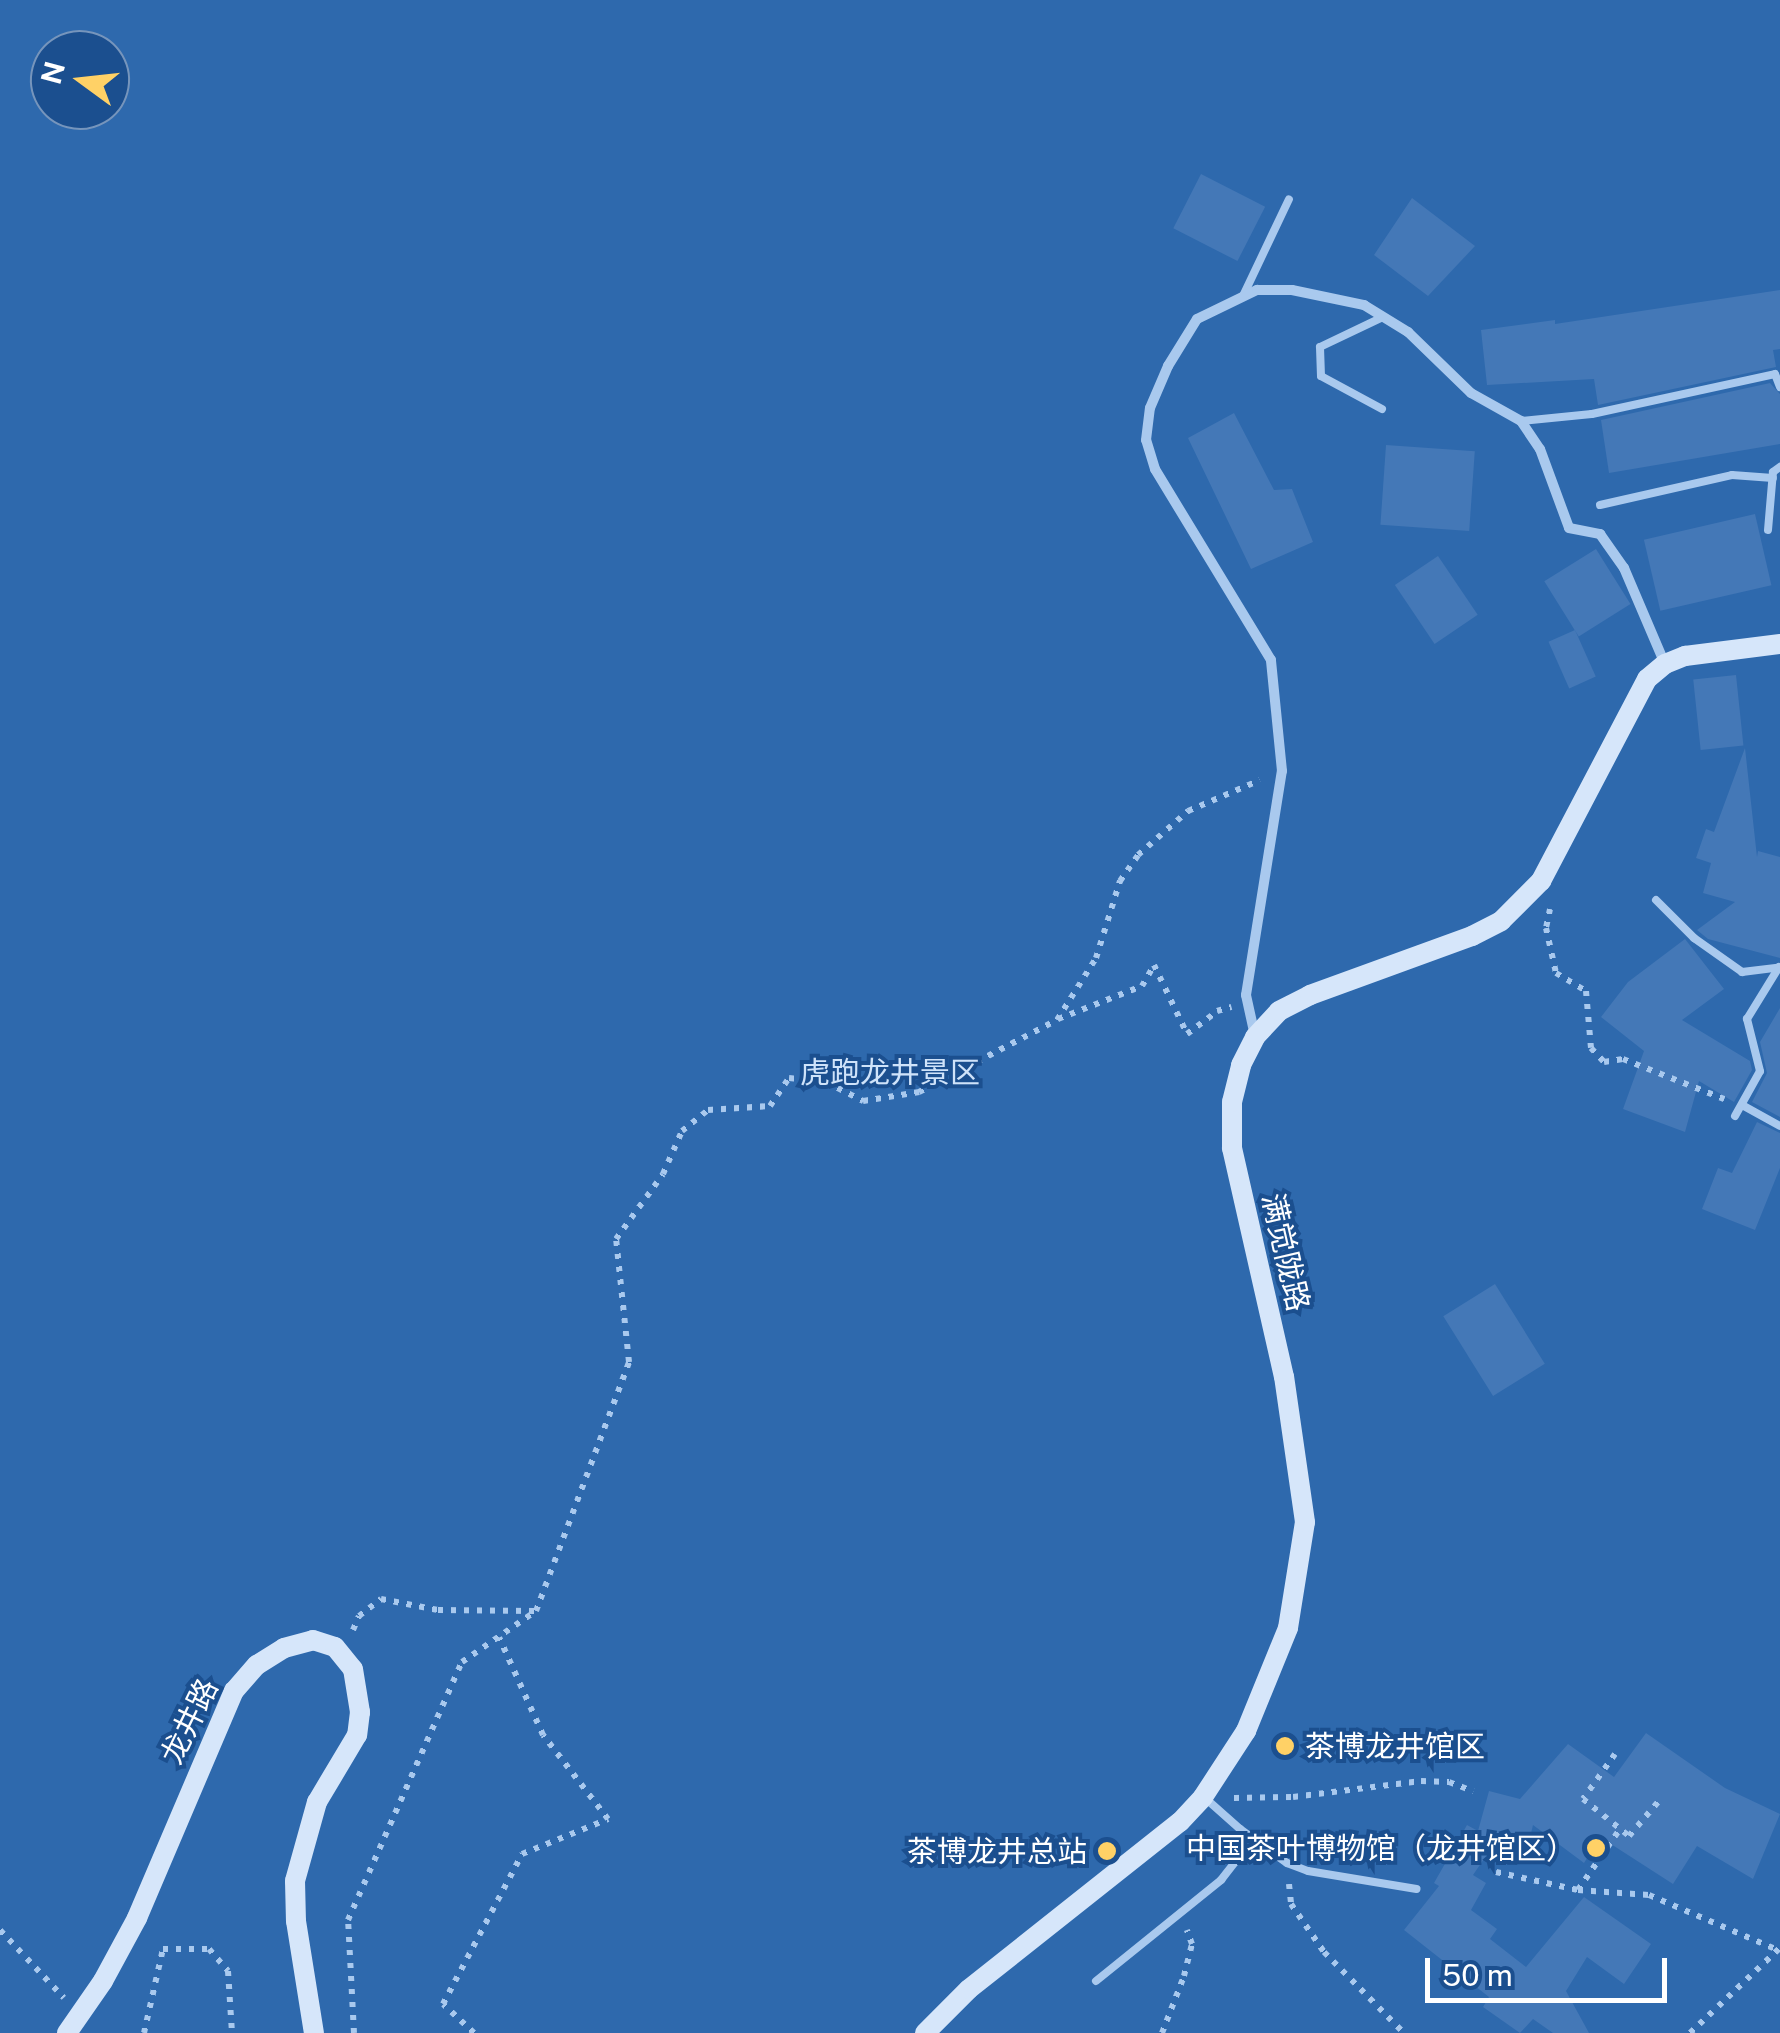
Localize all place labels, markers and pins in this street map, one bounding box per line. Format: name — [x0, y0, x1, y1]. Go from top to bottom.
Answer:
place label: 茶博龙井馆区 — [1305, 1728, 1485, 1764]
marker: 茶博龙井馆区 — [1274, 1735, 1296, 1757]
place label: 中国茶叶博物馆（龙井馆区） — [1186, 1830, 1576, 1866]
place label: 茶博龙井总站 — [907, 1833, 1087, 1869]
marker: 中国茶叶博物馆（龙井馆区） — [1585, 1837, 1607, 1859]
marker: 茶博龙井总站 — [1096, 1840, 1118, 1862]

